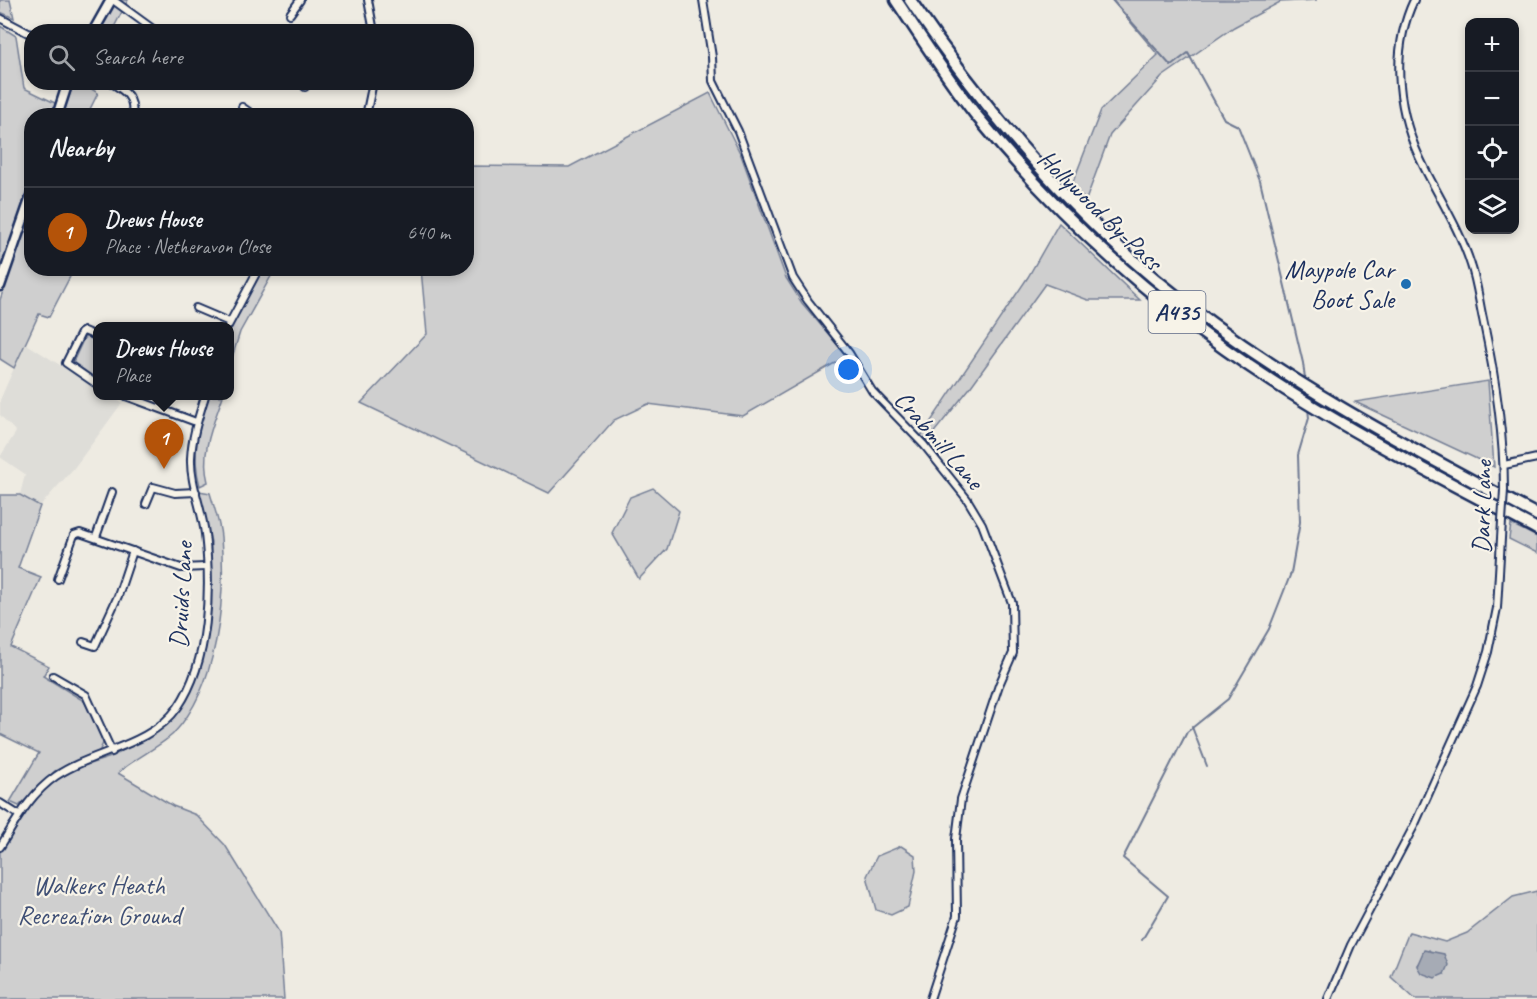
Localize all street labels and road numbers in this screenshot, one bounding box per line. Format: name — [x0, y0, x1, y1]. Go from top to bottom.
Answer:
street label: Hollywood By-Pass — [1031, 142, 1171, 279]
road number: A435 — [1148, 291, 1206, 333]
street label: Crabmill Lane — [887, 384, 993, 498]
street label: Dark Lane — [1465, 459, 1499, 554]
street label: Druids Lane — [162, 538, 200, 649]

